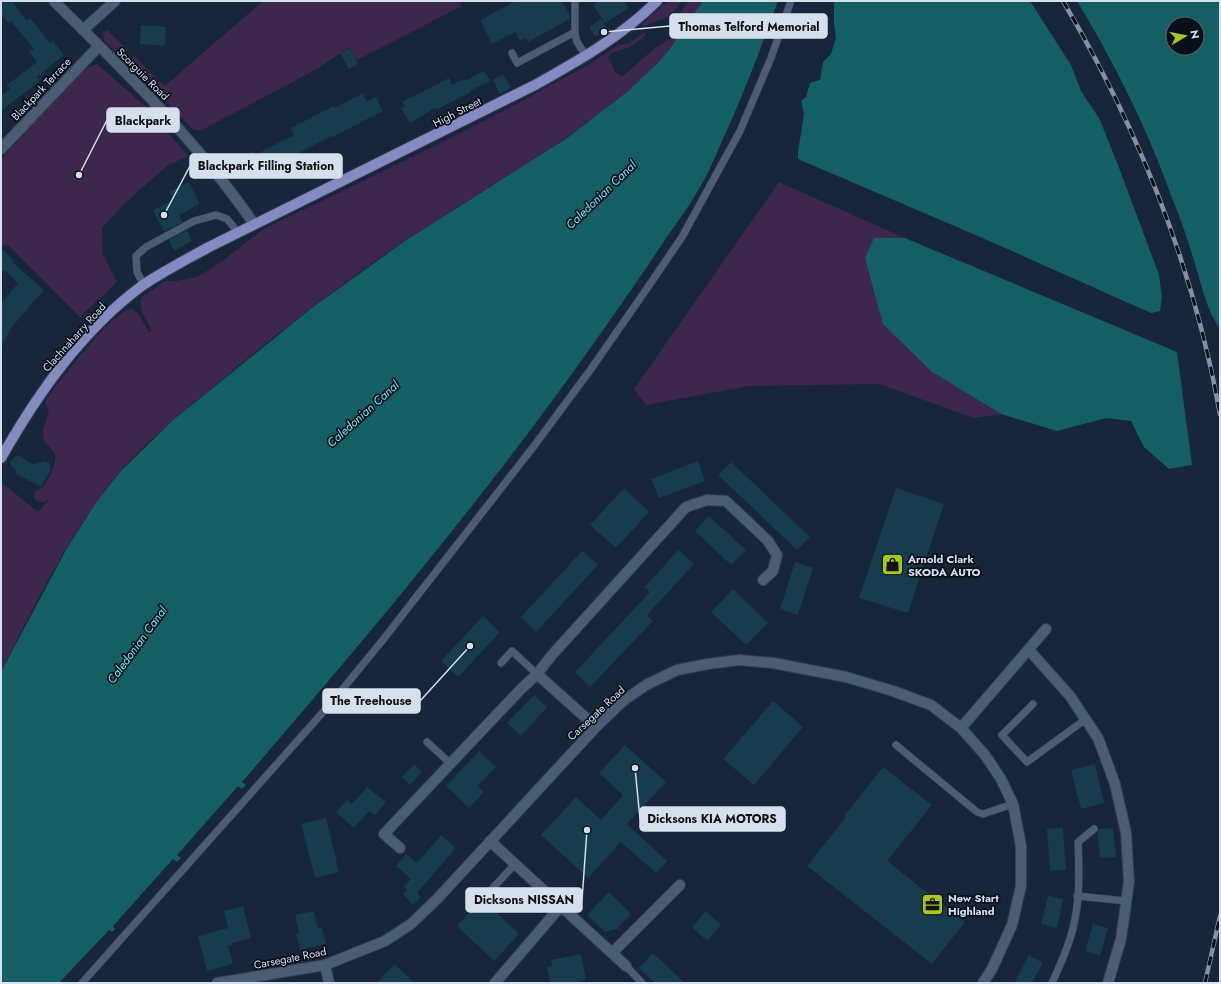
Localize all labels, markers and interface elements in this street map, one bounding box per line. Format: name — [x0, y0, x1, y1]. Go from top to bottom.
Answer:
callout: Thomas Telford Memorial — [670, 14, 827, 38]
north arrow — [1165, 16, 1205, 56]
text: Thomas Telford Memorial — [678, 18, 820, 36]
text: N — [1186, 29, 1203, 40]
street label: Scorguie Road — [113, 44, 173, 104]
street label: Blackpark Terrace — [8, 54, 75, 124]
street label: High Street — [430, 93, 484, 131]
callout: Blackpark — [107, 108, 179, 132]
text: Blackpark — [115, 112, 171, 130]
callout: Blackpark Filling Station — [190, 154, 342, 178]
water label: Caledonian Canal — [562, 156, 641, 233]
text: Blackpark Filling Station — [198, 157, 334, 175]
street label: Clachnaharry Road — [39, 299, 109, 375]
water label: Caledonian Canal — [323, 376, 404, 451]
place label: Arnold Clark SKODA AUTO — [907, 551, 981, 580]
shop icon: Arnold Clark SKODA AUTO — [879, 552, 905, 578]
water label: Caledonian Canal — [103, 602, 172, 687]
street label: Carsegate Road — [564, 682, 628, 744]
callout: The Treehouse — [323, 689, 420, 713]
text: The Treehouse — [330, 692, 412, 710]
callout: Dicksons KIA MOTORS — [640, 807, 785, 831]
text: Dicksons KIA MOTORS — [647, 810, 777, 828]
callout: Dicksons NISSAN — [466, 888, 582, 912]
place label: New Start Highland — [948, 890, 999, 919]
text: Dicksons NISSAN — [474, 891, 574, 909]
office icon: New Start Highland — [919, 891, 945, 917]
street label: Carsegate Road — [252, 943, 328, 973]

